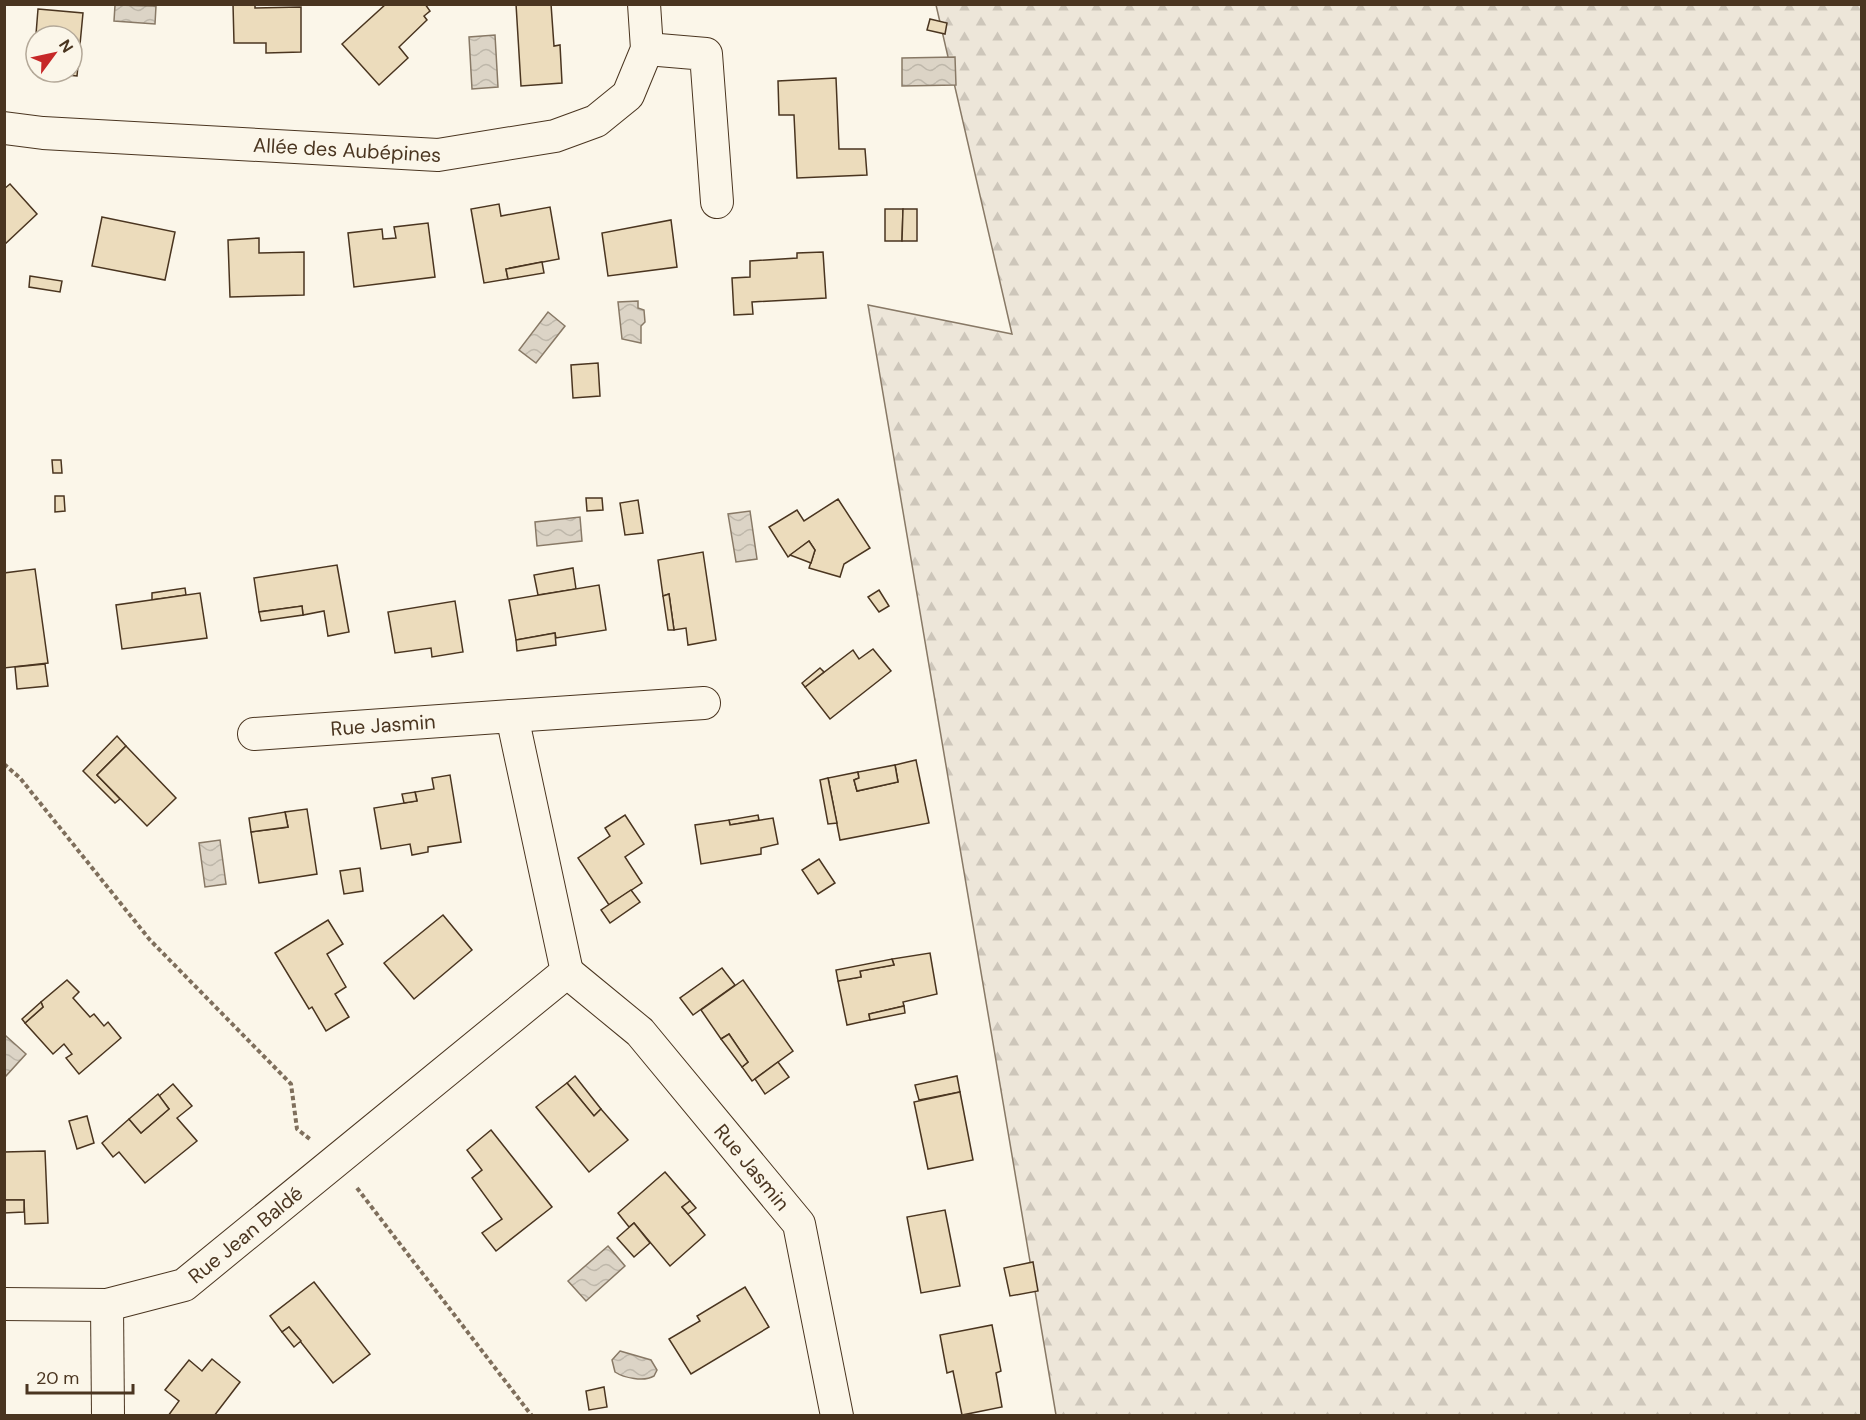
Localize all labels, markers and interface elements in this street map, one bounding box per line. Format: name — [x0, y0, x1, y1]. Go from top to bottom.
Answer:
north arrow — [24, 24, 84, 84]
text: N — [54, 35, 78, 57]
street label: Allée des Aubépines — [252, 132, 442, 168]
street label: Rue Jasmin — [330, 708, 436, 742]
street label: Rue Jasmin — [708, 1118, 795, 1216]
street label: Rue Jean Baldé — [183, 1180, 308, 1289]
scale bar — [27, 1357, 134, 1395]
text: 20 m — [36, 1366, 79, 1390]

